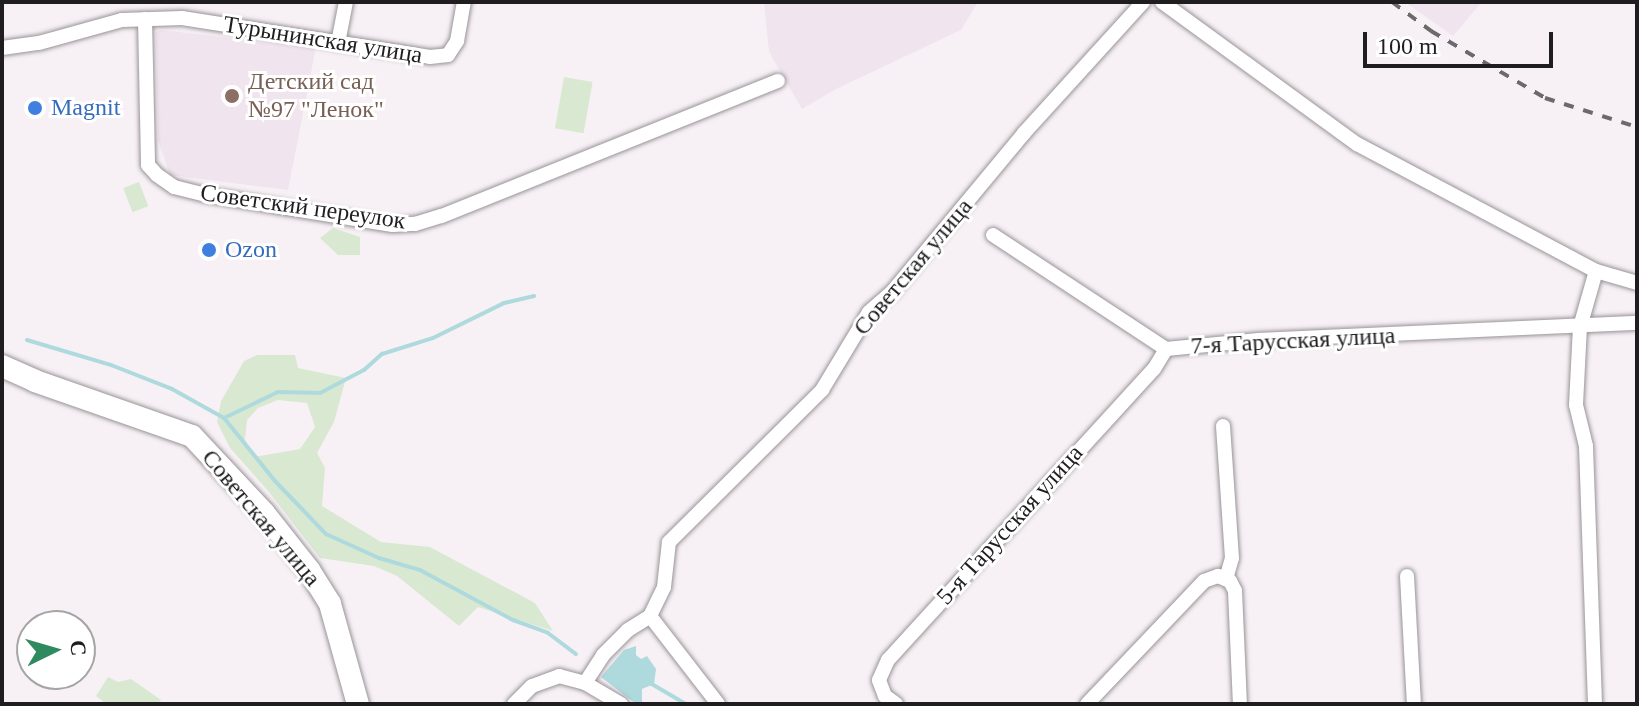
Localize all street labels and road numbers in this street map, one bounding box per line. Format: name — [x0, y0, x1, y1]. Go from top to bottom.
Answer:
street label: Турынинская улица — [221, 10, 425, 70]
street label: Советский переулок — [199, 178, 407, 236]
street label: Советская улица — [847, 193, 979, 341]
street label: 7-я Тарусская улица — [1190, 321, 1396, 361]
street label: 5-я Тарусская улица — [931, 439, 1089, 611]
street label: Советская улица — [195, 444, 327, 592]

